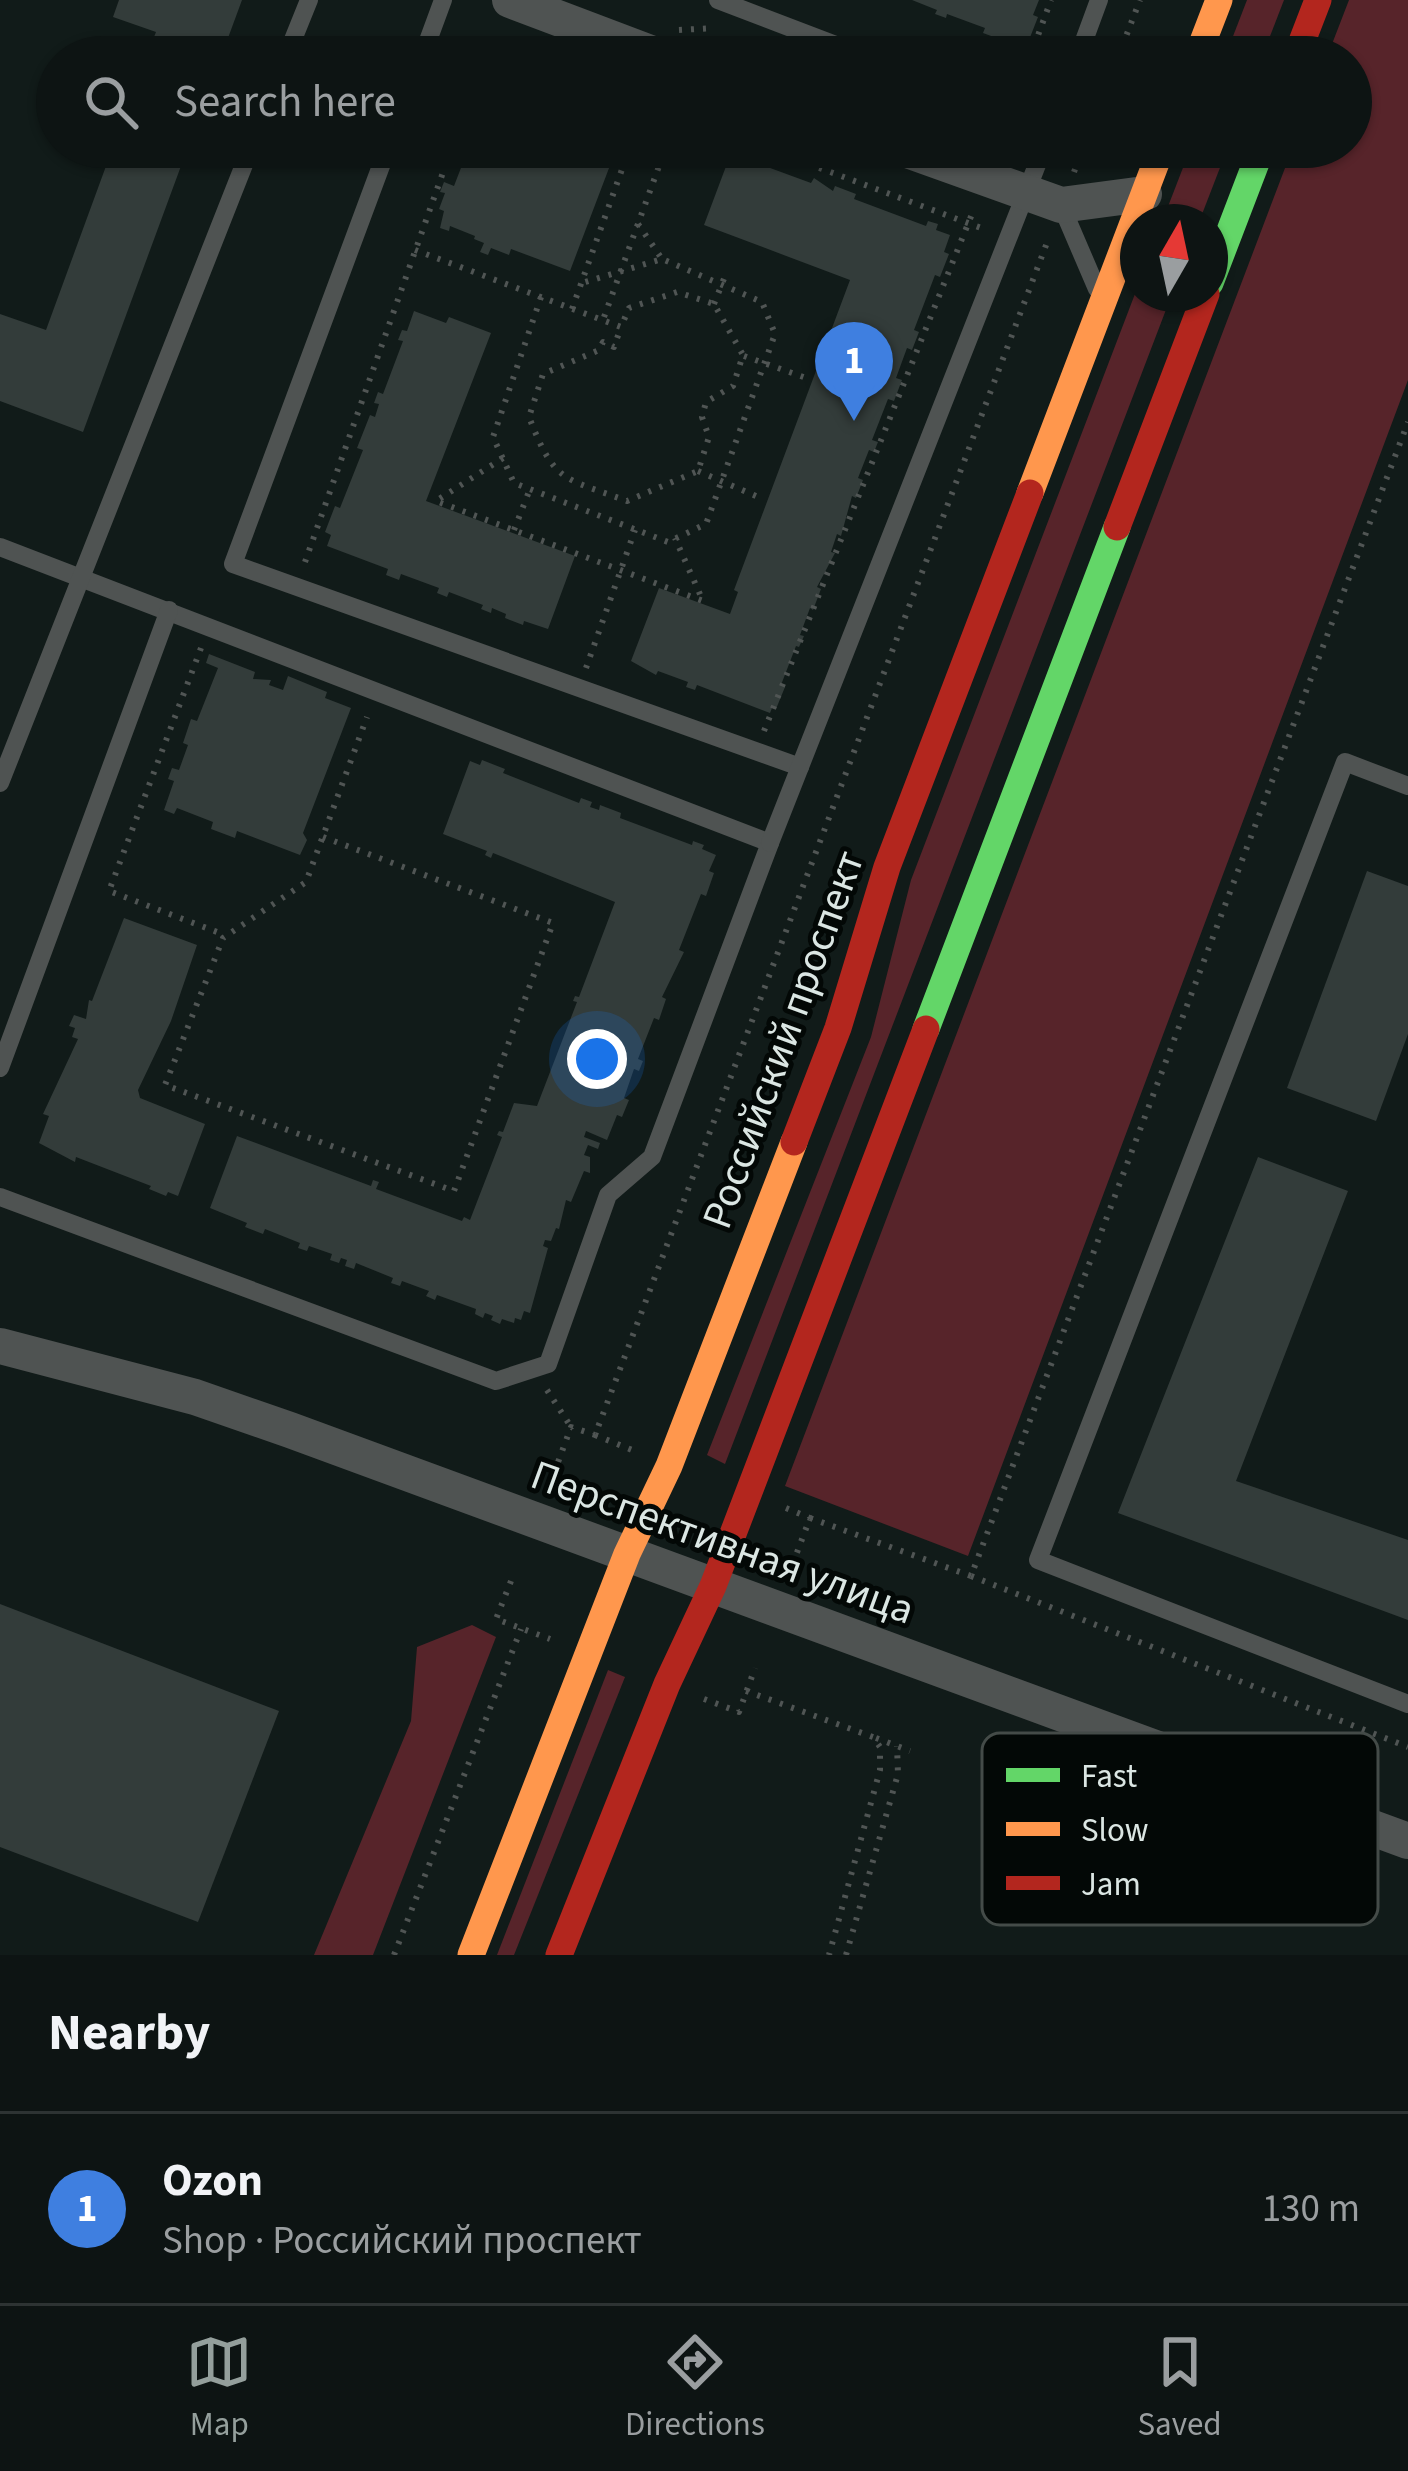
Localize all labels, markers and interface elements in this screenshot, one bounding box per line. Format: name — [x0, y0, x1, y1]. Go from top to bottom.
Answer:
search box — [36, 36, 1372, 168]
icon: search — [78, 69, 144, 135]
text: Search here — [174, 70, 396, 134]
north arrow — [1120, 204, 1228, 312]
pin: 1 — [815, 322, 893, 421]
street label: Российский проспект — [688, 842, 880, 1237]
your location — [567, 1029, 627, 1089]
street label: Перспективная улица — [522, 1446, 922, 1640]
legend — [982, 1733, 1378, 1925]
text: Fast — [1081, 1753, 1137, 1800]
text: Slow — [1081, 1807, 1149, 1854]
text: Jam — [1081, 1861, 1141, 1908]
text: Nearby — [48, 1997, 210, 2069]
text: Ozon — [162, 2149, 263, 2213]
text: 1 — [77, 2181, 97, 2237]
text: 130 m — [1262, 2181, 1360, 2237]
text: Shop · Российский проспект — [162, 2213, 642, 2269]
tab: Map — [186, 2329, 252, 2448]
tab: Directions — [625, 2329, 765, 2448]
tab: Saved — [1137, 2329, 1222, 2448]

